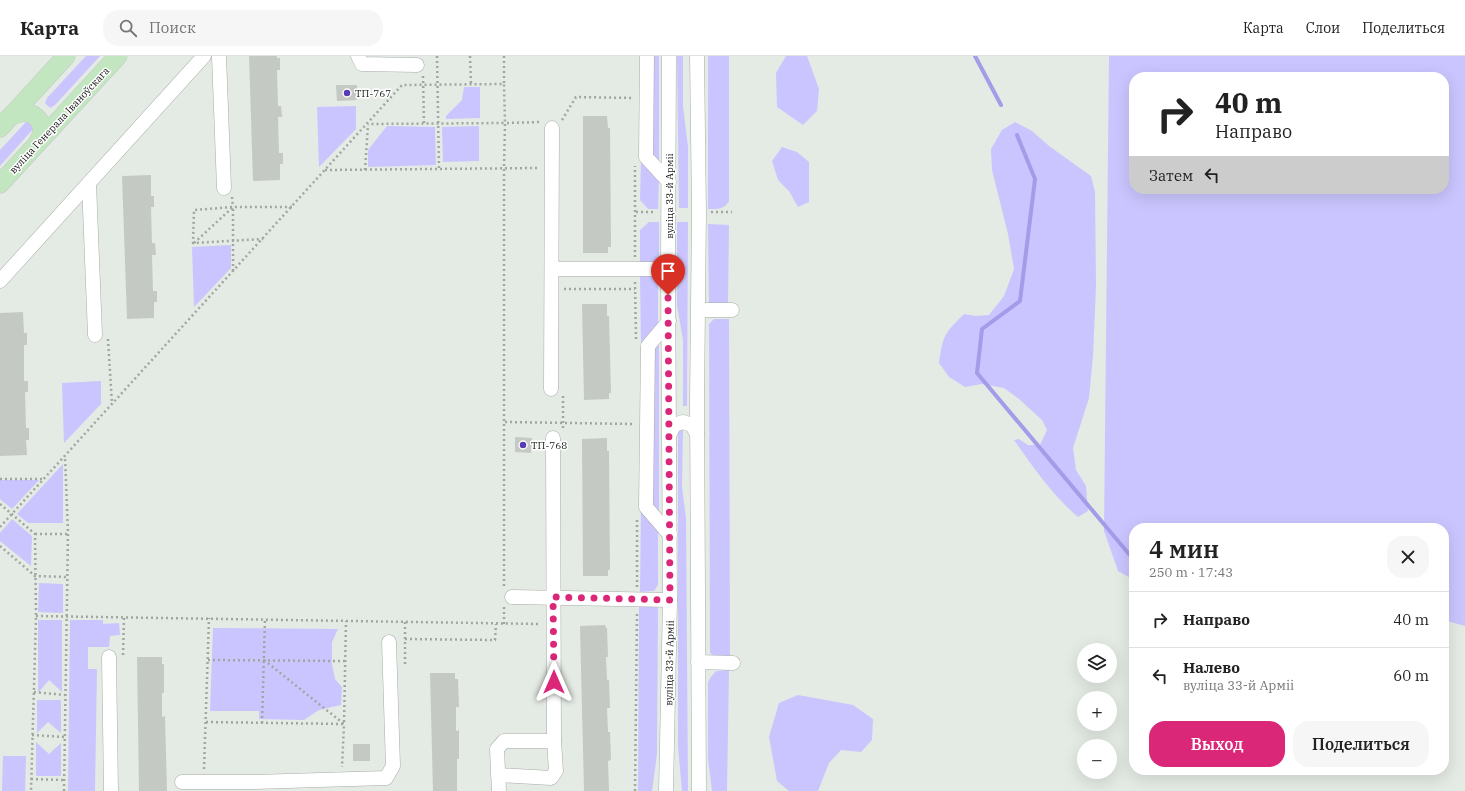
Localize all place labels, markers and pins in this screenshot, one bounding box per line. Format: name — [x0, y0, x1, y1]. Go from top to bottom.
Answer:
place label: ТП-767 — [355, 87, 391, 100]
marker: ТП-767 — [342, 88, 352, 98]
pin — [651, 254, 685, 295]
place label: ТП-768 — [531, 439, 567, 452]
marker: ТП-768 — [518, 440, 528, 450]

